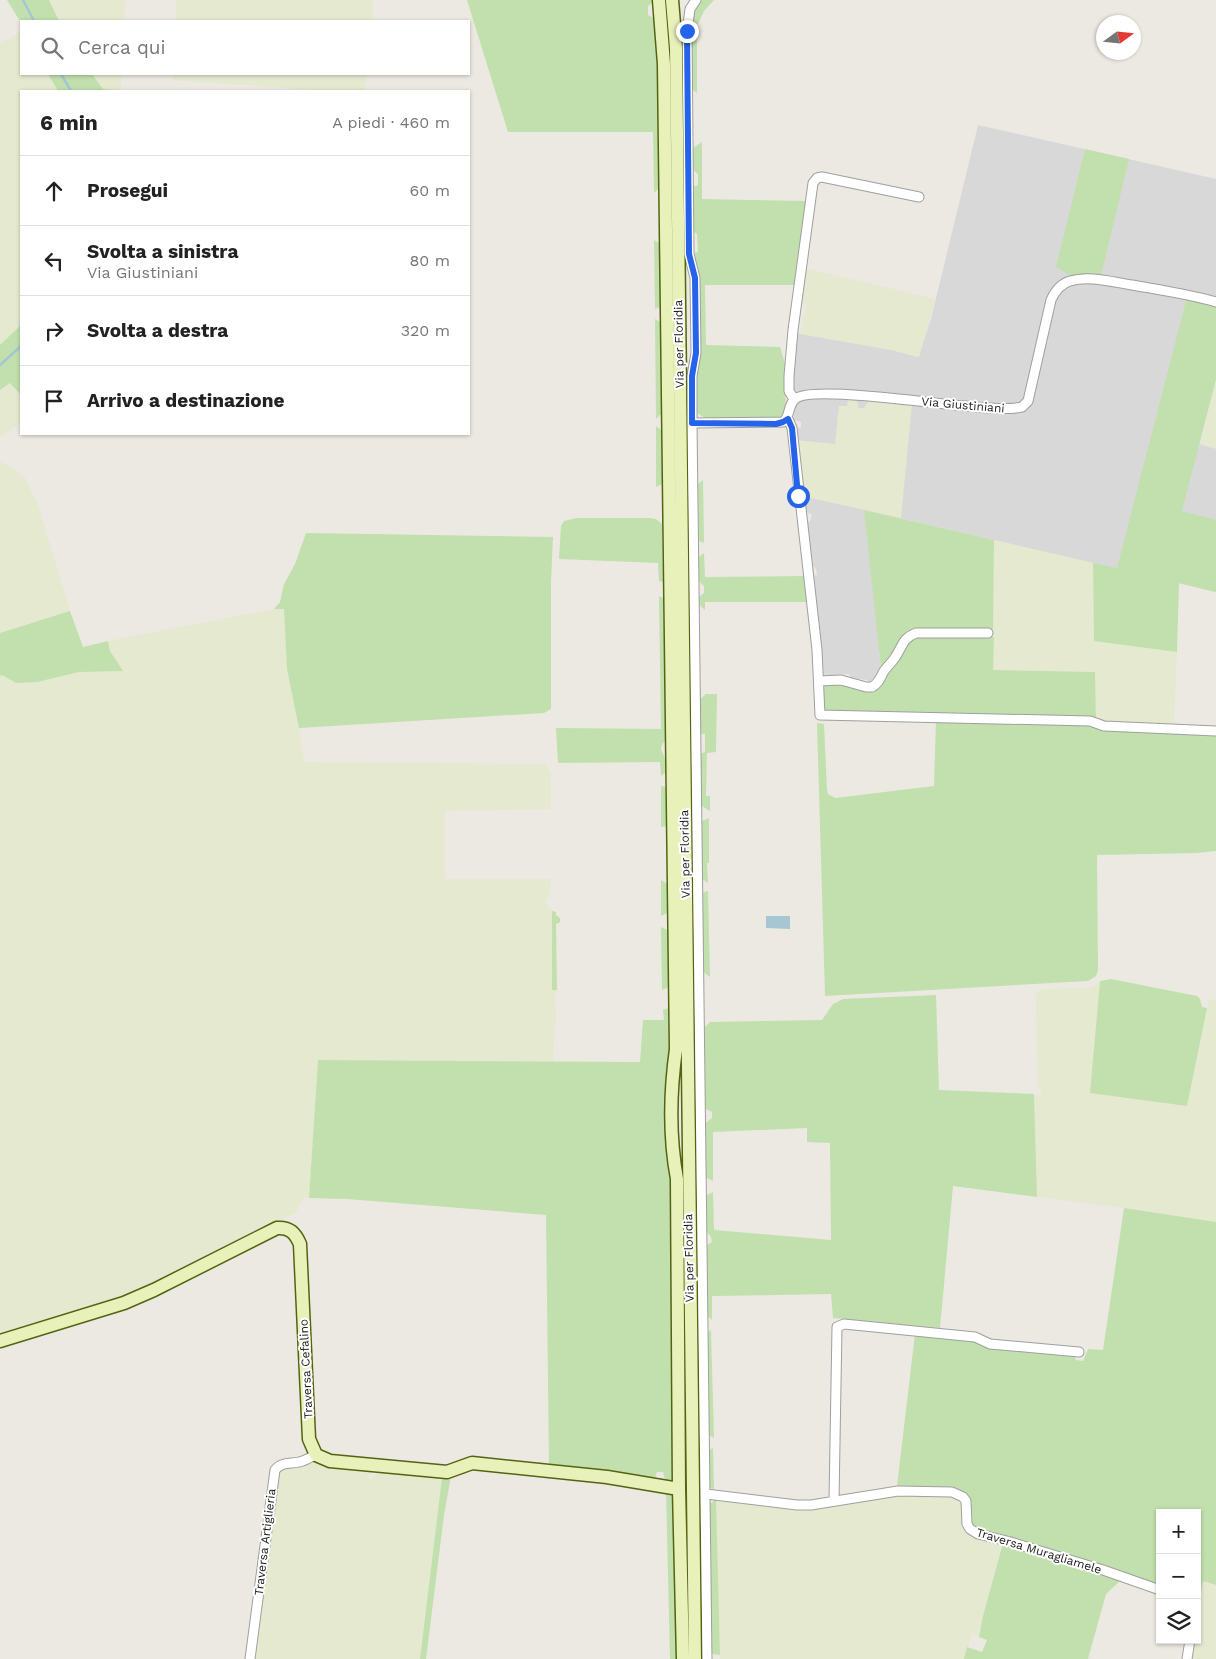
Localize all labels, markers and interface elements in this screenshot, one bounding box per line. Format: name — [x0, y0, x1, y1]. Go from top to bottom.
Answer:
north arrow — [1096, 15, 1141, 60]
search box — [20, 20, 470, 75]
route end — [676, 20, 699, 43]
icon: search — [38, 34, 66, 62]
text: Cerca qui — [78, 36, 166, 59]
text: 6 min — [40, 110, 98, 135]
text: A piedi · 460 m — [332, 113, 450, 132]
icon: ahead — [40, 177, 68, 205]
text: Prosegui — [87, 179, 168, 202]
text: 60 m — [410, 181, 450, 200]
text: Svolta a sinistra — [87, 240, 238, 263]
icon: left — [40, 247, 68, 275]
text: 80 m — [409, 251, 450, 270]
text: Via Giustiniani — [87, 263, 198, 282]
street label: Via per Floridia — [671, 299, 687, 388]
icon: right — [40, 317, 68, 345]
text: Svolta a destra — [87, 319, 228, 342]
text: 320 m — [401, 321, 450, 340]
icon: arrive — [40, 387, 68, 415]
text: Arrivo a destinazione — [87, 389, 284, 412]
street label: Via Giustiniani — [921, 394, 1005, 416]
route start — [787, 485, 810, 508]
street label: Via per Floridia — [677, 809, 693, 898]
street label: Via per Floridia — [681, 1213, 697, 1302]
street label: Traversa Cefalino — [296, 1319, 316, 1419]
street label: Traversa Artiglieria — [251, 1487, 279, 1596]
map controls — [1156, 1509, 1201, 1644]
button: + — [1156, 1509, 1201, 1554]
street label: Traversa Muragliamele — [975, 1525, 1104, 1577]
button: − — [1156, 1554, 1201, 1599]
button: layers — [1156, 1599, 1201, 1644]

